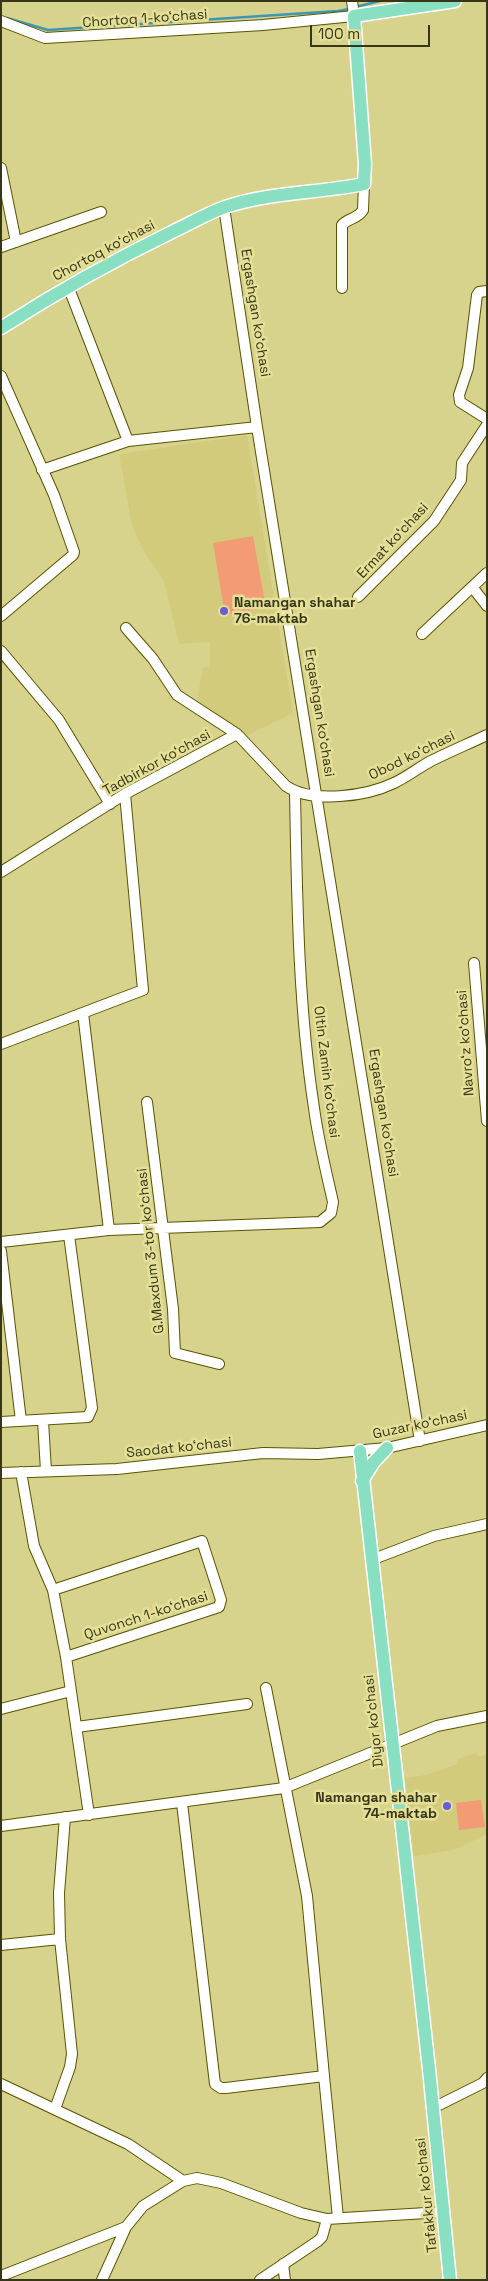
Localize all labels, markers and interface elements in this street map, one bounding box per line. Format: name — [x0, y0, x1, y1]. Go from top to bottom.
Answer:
street label: Chortoq 1-koʻchasi — [82, 6, 208, 32]
scale bar — [313, 15, 433, 47]
text: 100 m — [318, 24, 360, 43]
street label: Chortoq koʻchasi — [50, 217, 158, 285]
street label: Ergashgan koʻchasi — [237, 248, 273, 378]
street label: Ermat koʻchasi — [354, 500, 432, 582]
place label: Namangan shahar 76-maktab — [234, 595, 356, 628]
marker: Namangan shahar 76-maktab — [218, 605, 230, 617]
street label: Ergashgan koʻchasi — [301, 648, 337, 778]
street label: Tadbirkor koʻchasi — [100, 726, 214, 800]
street label: Obod koʻchasi — [366, 728, 458, 784]
street label: Navroʻz koʻchasi — [454, 989, 478, 1097]
street label: Oltin Zamin koʻchasi — [310, 1005, 342, 1139]
street label: Ergashgan koʻchasi — [365, 1048, 401, 1178]
street label: G.Maxdum 3-tor koʻchasi — [134, 1167, 168, 1335]
street label: Guzar koʻchasi — [371, 1407, 469, 1443]
street label: Saodat koʻchasi — [125, 1434, 233, 1462]
street label: Quvonch 1-koʻchasi — [82, 1588, 210, 1644]
street label: Diyor koʻchasi — [361, 1674, 387, 1768]
place label: Namangan shahar 74-maktab — [315, 1790, 437, 1822]
marker: Namangan shahar 74-maktab — [441, 1800, 453, 1812]
street label: Tafakkur koʻchasi — [413, 2137, 441, 2253]

